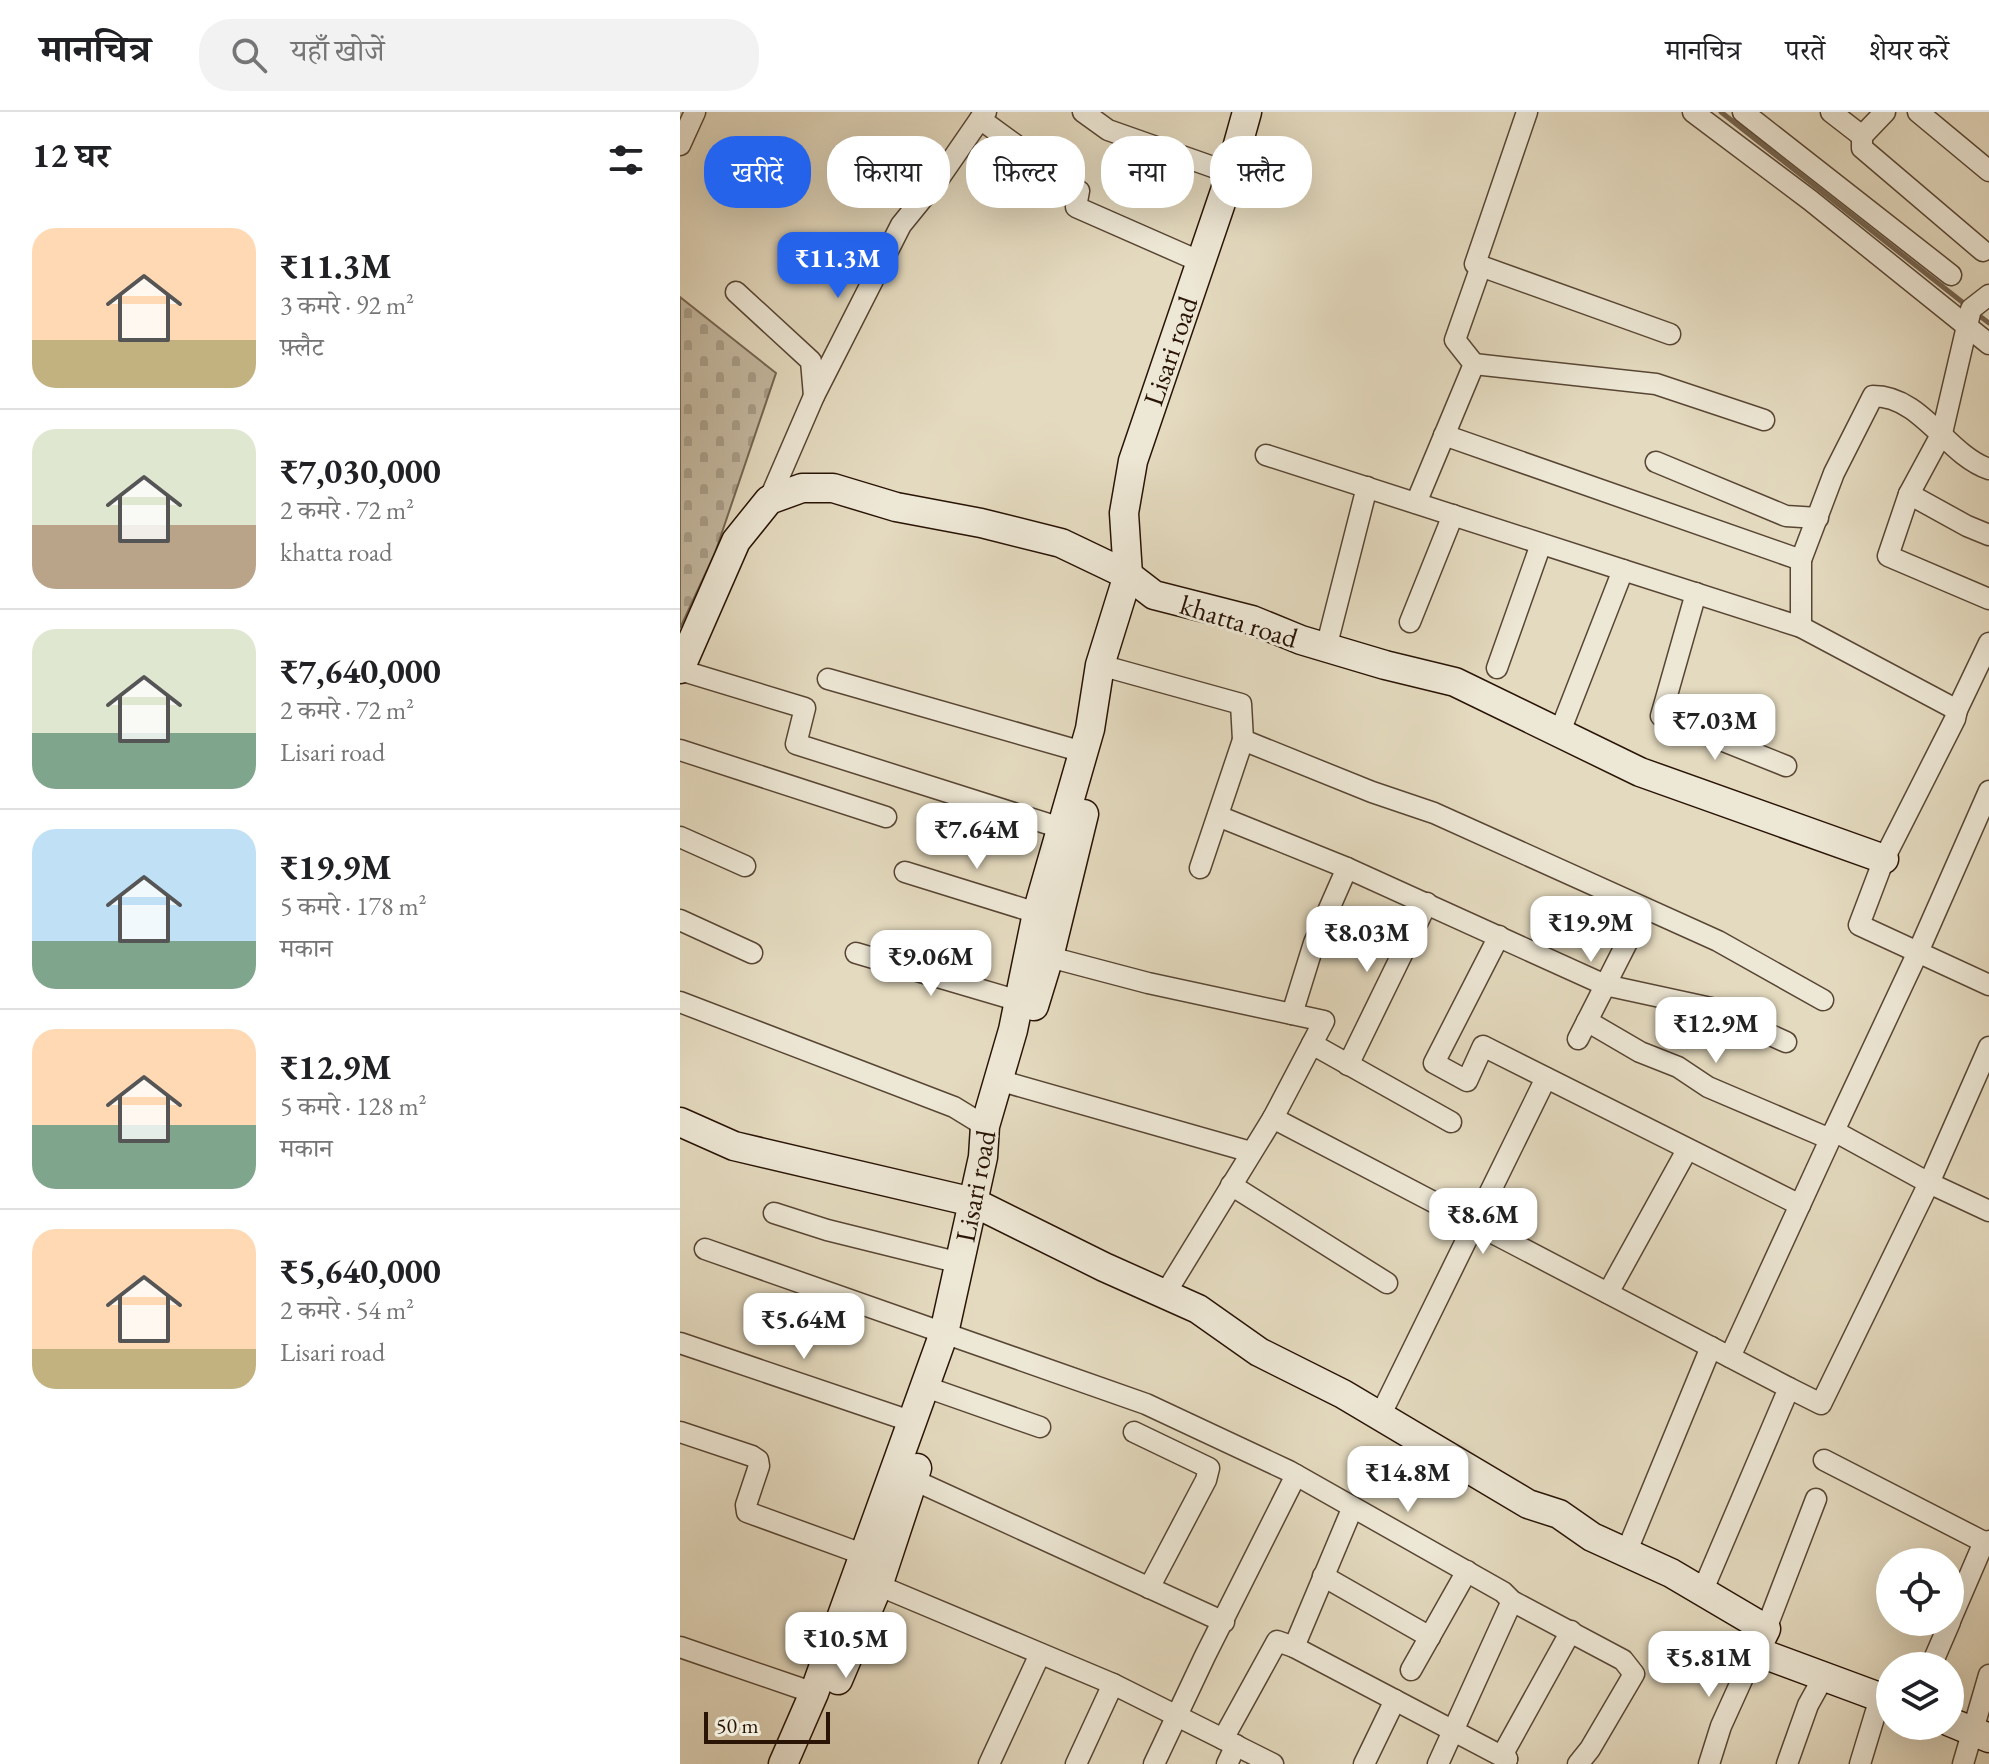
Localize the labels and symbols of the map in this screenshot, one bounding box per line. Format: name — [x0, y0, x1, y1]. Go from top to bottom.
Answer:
pin: ₹11.3M — [773, 232, 903, 300]
street label: Lisari road — [1135, 291, 1206, 410]
street label: khatta road — [1176, 586, 1303, 656]
pin: ₹7.03M — [1650, 694, 1780, 762]
pin: ₹7.64M — [912, 803, 1042, 871]
pin: ₹19.9M — [1526, 896, 1656, 964]
pin: ₹8.03M — [1302, 906, 1432, 974]
pin: ₹9.06M — [866, 930, 996, 998]
pin: ₹12.9M — [1651, 997, 1781, 1065]
street label: Lisari road — [947, 1126, 1004, 1245]
pin: ₹8.6M — [1427, 1188, 1539, 1256]
pin: ₹5.64M — [739, 1293, 869, 1361]
pin: ₹14.8M — [1343, 1446, 1473, 1514]
pin: ₹10.5M — [781, 1612, 911, 1680]
pin: ₹5.81M — [1644, 1631, 1774, 1699]
scale bar — [704, 1708, 830, 1744]

